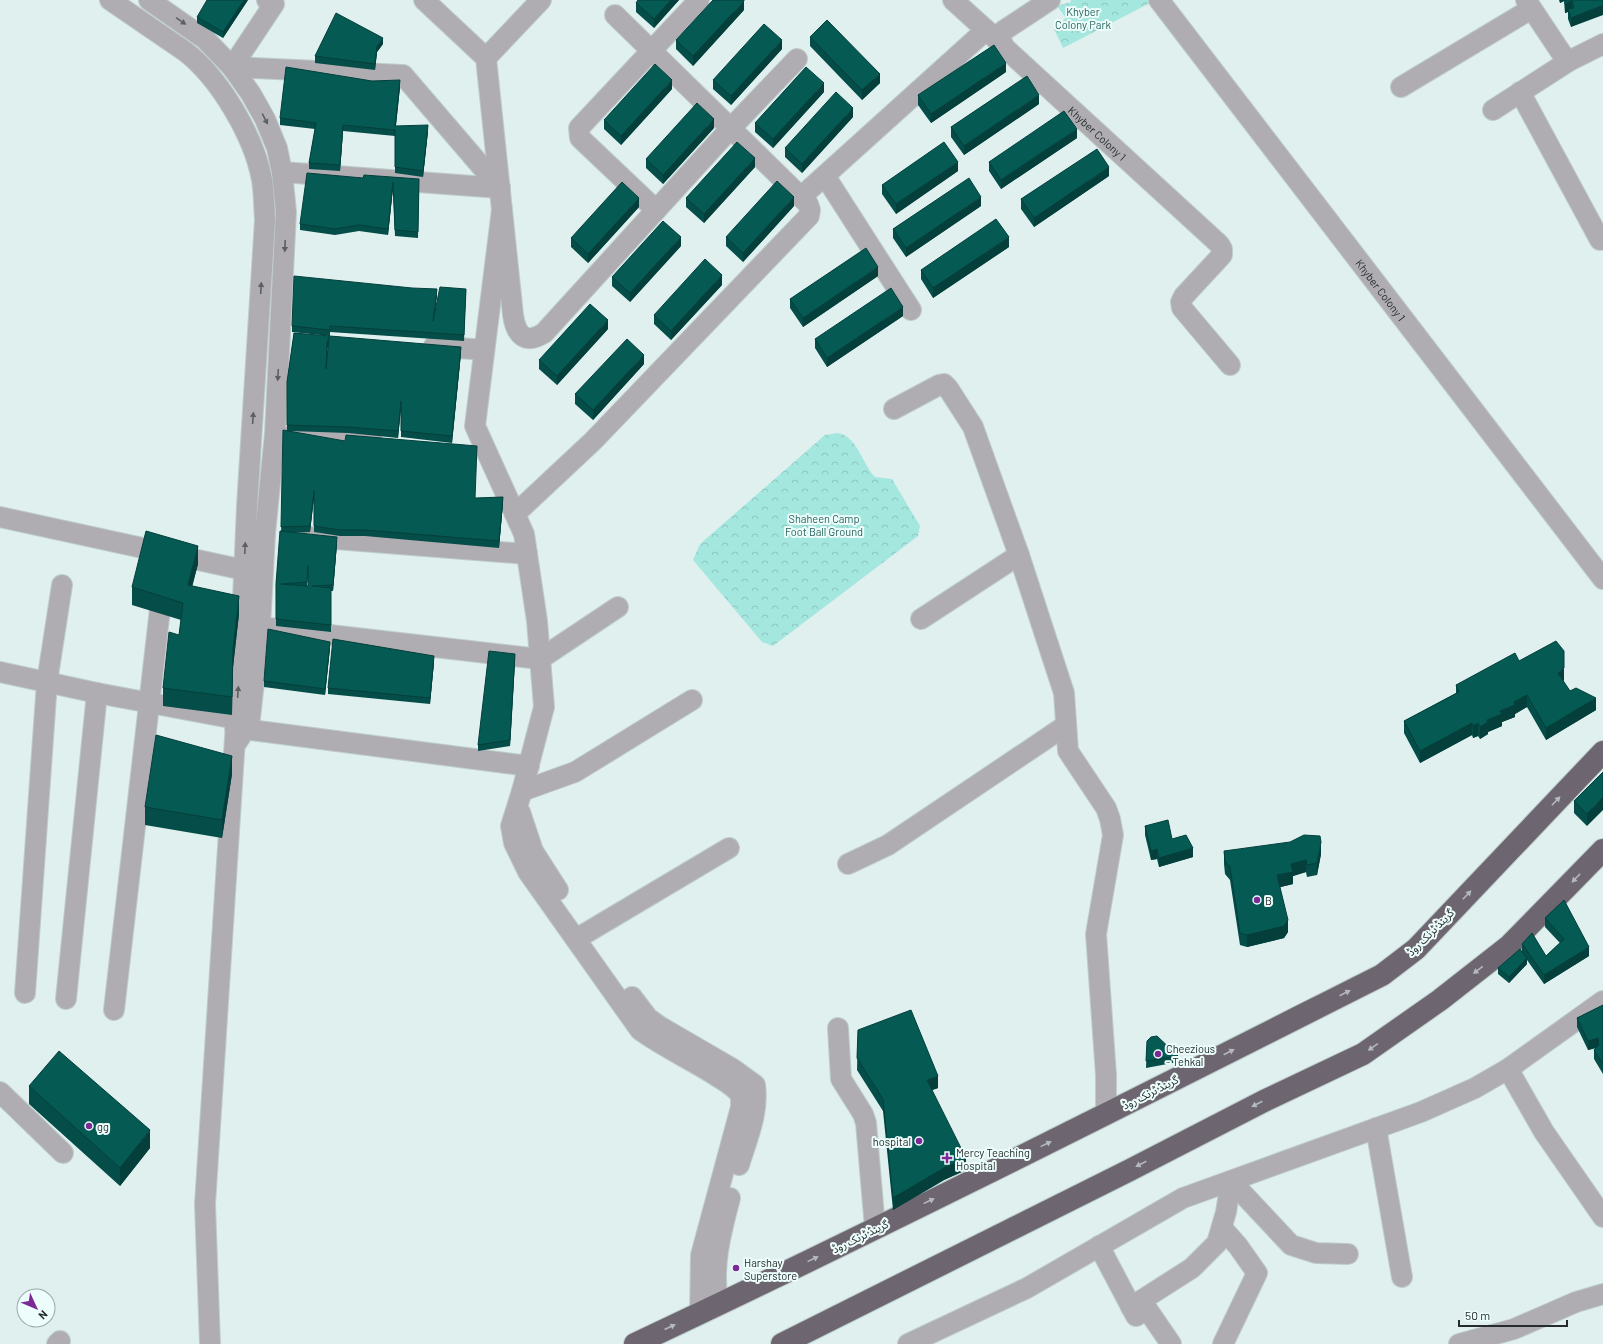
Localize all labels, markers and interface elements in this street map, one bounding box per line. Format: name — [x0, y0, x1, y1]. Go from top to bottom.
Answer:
park label: Khyber Colony Park — [1055, 5, 1111, 31]
one-way arrow — [176, 17, 187, 25]
street label: Khyber Colony 1 — [1066, 103, 1129, 163]
one-way arrow — [262, 113, 268, 125]
one-way arrow — [281, 240, 288, 252]
street label: Khyber Colony 1 — [1353, 256, 1409, 323]
one-way arrow — [258, 281, 264, 294]
one-way arrow — [275, 369, 282, 381]
one-way arrow — [249, 412, 256, 424]
park label: Shaheen Camp Foot Ball Ground — [785, 512, 863, 538]
one-way arrow — [242, 541, 248, 554]
one-way arrow — [234, 686, 241, 698]
one-way arrow — [1551, 796, 1561, 806]
one-way arrow — [1571, 873, 1581, 883]
one-way arrow — [1462, 890, 1471, 900]
place label: B — [1265, 894, 1272, 907]
marker: B — [1252, 895, 1262, 905]
street label: گرینڈ ٹرنک روڈ — [1404, 905, 1457, 959]
one-way arrow — [1473, 966, 1484, 975]
one-way arrow — [1339, 990, 1350, 997]
place label: Cheezious - Tehkal — [1166, 1042, 1215, 1068]
one-way arrow — [1368, 1043, 1378, 1051]
marker: Cheezious - Tehkal — [1153, 1049, 1163, 1059]
one-way arrow — [1223, 1049, 1234, 1055]
street label: گرینڈ ٹرنک روڈ — [1120, 1072, 1181, 1113]
one-way arrow — [1251, 1101, 1263, 1108]
place label: gg — [97, 1120, 109, 1133]
marker: gg — [84, 1121, 94, 1131]
place label: hospital — [873, 1135, 911, 1148]
marker: hospital — [914, 1136, 924, 1146]
one-way arrow — [1040, 1141, 1052, 1147]
place label: Mercy Teaching Hospital — [956, 1146, 1030, 1172]
marker: Mercy Teaching Hospital — [941, 1152, 953, 1164]
one-way arrow — [1136, 1161, 1147, 1167]
one-way arrow — [924, 1198, 935, 1205]
street label: گرینڈ ٹرنک روڈ — [830, 1217, 891, 1256]
place label: Harshay Superstore — [744, 1256, 797, 1282]
one-way arrow — [807, 1256, 819, 1262]
marker: Harshay Superstore — [731, 1263, 741, 1273]
north arrow — [16, 1288, 56, 1328]
scale bar — [1459, 1302, 1567, 1328]
text: N — [36, 1308, 51, 1322]
text: 50 m — [1465, 1308, 1490, 1322]
one-way arrow — [665, 1324, 676, 1330]

